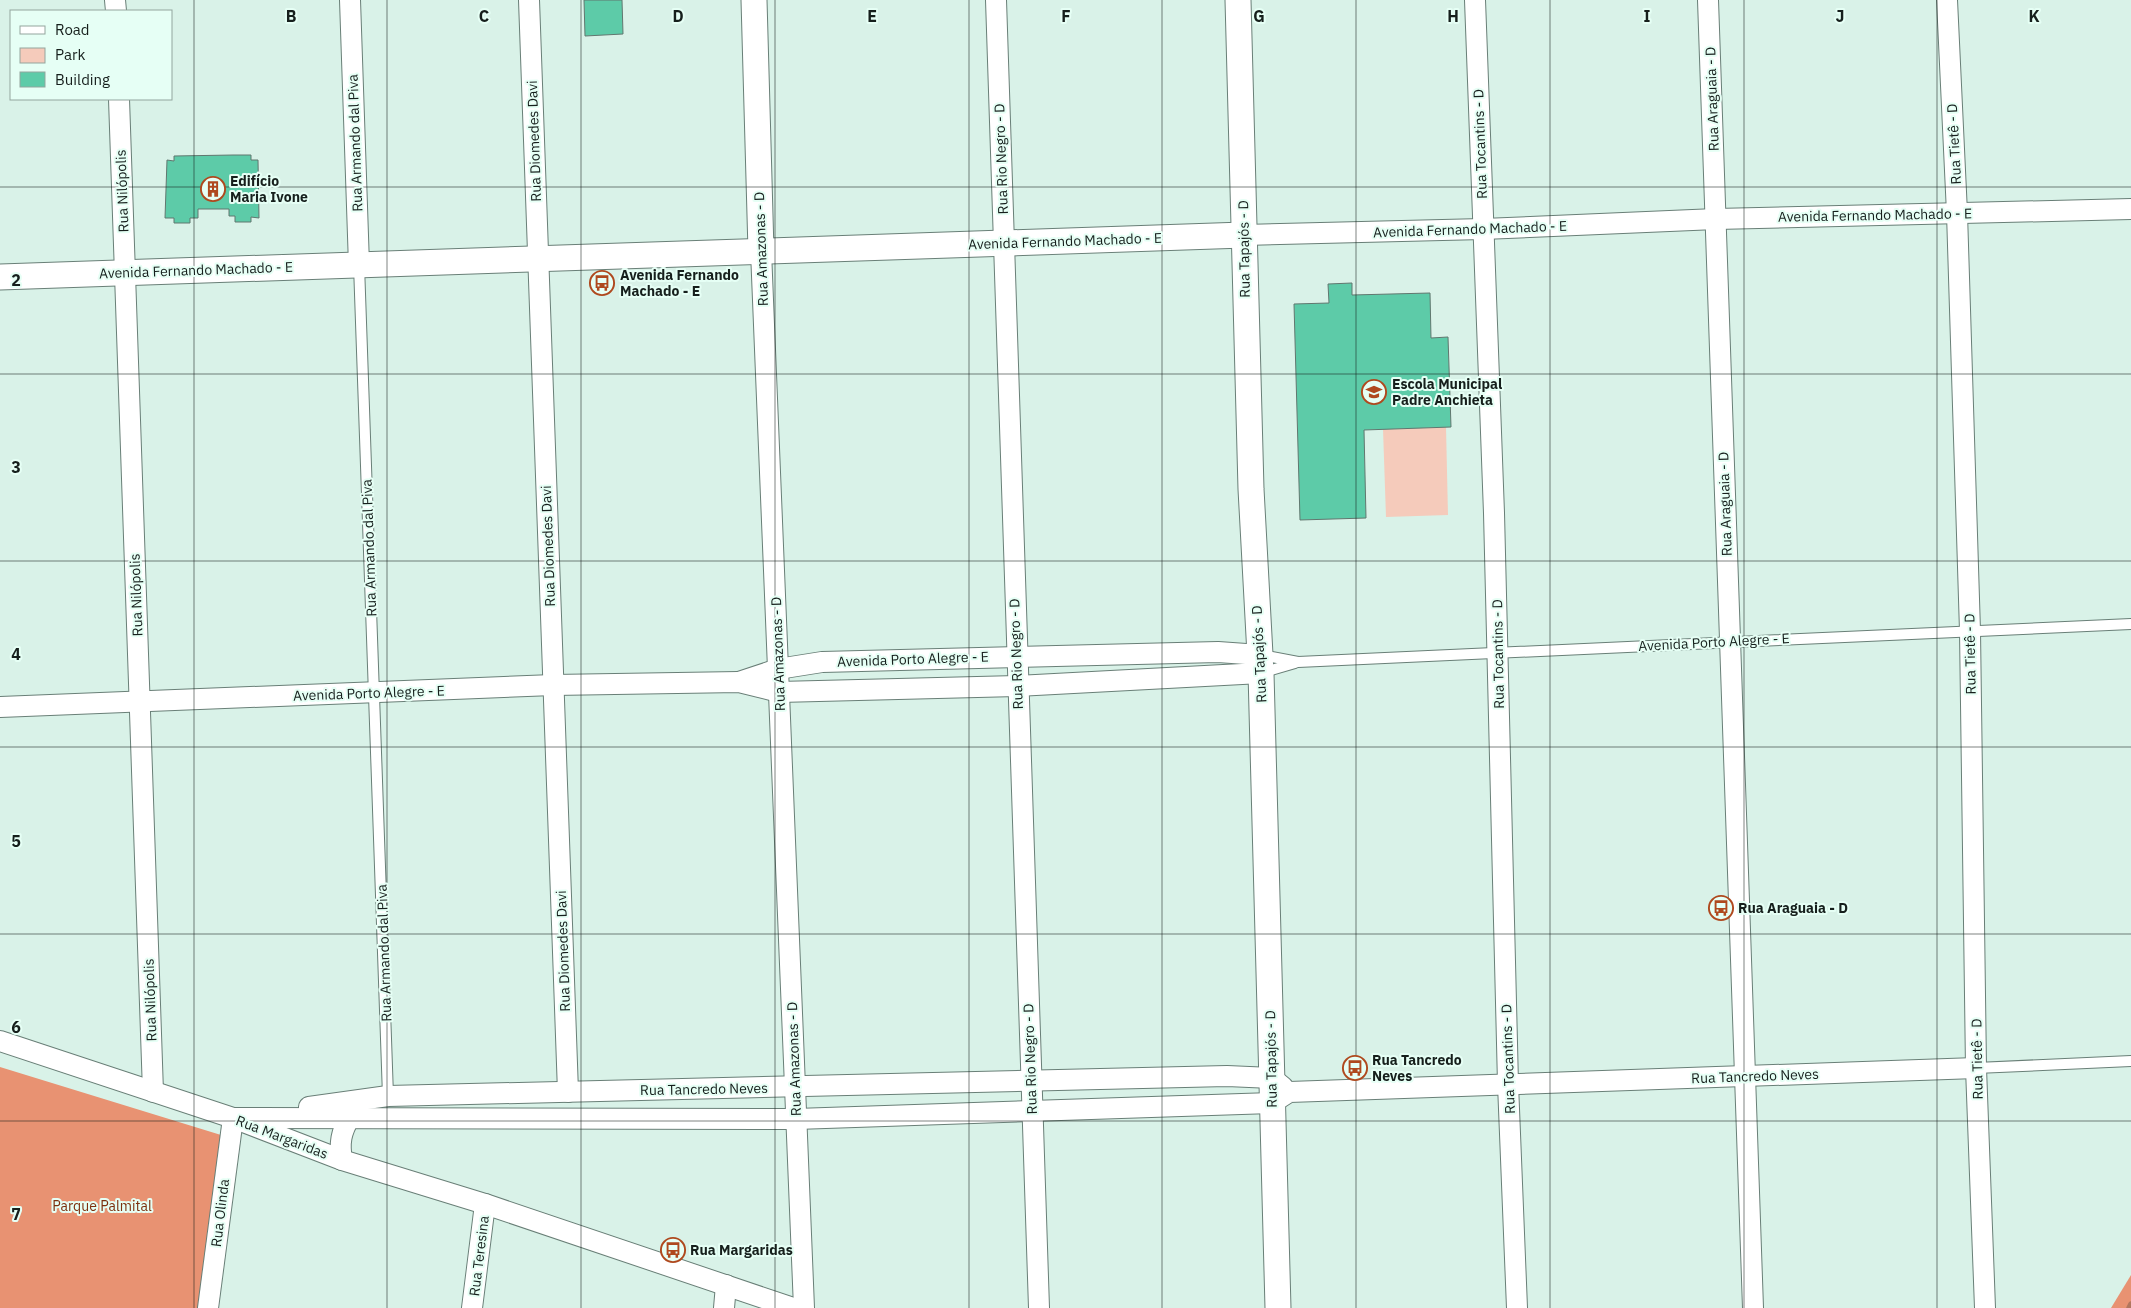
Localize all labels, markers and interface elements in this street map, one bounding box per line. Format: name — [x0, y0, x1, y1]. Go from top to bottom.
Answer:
text: B — [286, 6, 297, 26]
text: C — [479, 6, 489, 26]
text: D — [672, 6, 684, 26]
text: E — [867, 6, 877, 26]
text: F — [1061, 6, 1071, 26]
text: G — [1253, 6, 1265, 26]
text: H — [1447, 6, 1459, 26]
text: I — [1644, 6, 1651, 26]
text: J — [1836, 6, 1844, 26]
text: K — [2028, 6, 2040, 26]
legend — [10, 10, 172, 100]
text: Road — [55, 20, 90, 39]
text: Park — [55, 45, 85, 64]
street label: Rua Araguaia - D — [1701, 46, 1723, 152]
text: Building — [55, 70, 110, 89]
street label: Rua Armando dal Piva — [344, 73, 366, 212]
street label: Rua Diomedes Davi — [523, 80, 545, 202]
street label: Rua Tocantins - D — [1469, 89, 1491, 199]
street label: Rua Rio Negro - D — [990, 103, 1012, 215]
street label: Rua Tietê - D — [1943, 103, 1965, 185]
street label: Rua Nilópolis — [112, 149, 132, 233]
place label: Edifício Maria Ivone — [230, 172, 308, 206]
building icon: Edifício Maria Ivone — [200, 176, 226, 202]
street label: Rua Amazonas - D — [750, 192, 772, 306]
street label: Rua Tapajós - D — [1234, 200, 1254, 298]
street label: Avenida Fernando Machado - E — [1778, 204, 1972, 226]
street label: Avenida Fernando Machado - E — [1373, 217, 1567, 241]
street label: Avenida Fernando Machado - E — [968, 229, 1162, 253]
street label: Avenida Fernando Machado - E — [99, 258, 293, 282]
place label: Avenida Fernando Machado - E — [620, 266, 739, 300]
text: 2 — [11, 270, 21, 290]
bus stop icon: Avenida Fernando Machado - E — [589, 270, 615, 296]
place label: Escola Municipal Padre Anchieta — [1392, 375, 1502, 409]
school or university icon: Escola Municipal Padre Anchieta — [1361, 379, 1387, 405]
street label: Rua Araguaia - D — [1714, 451, 1736, 557]
text: 3 — [11, 457, 21, 477]
street label: Rua Armando dal Piva — [358, 478, 380, 617]
street label: Rua Diomedes Davi — [537, 485, 559, 607]
street label: Rua Nilópolis — [126, 553, 146, 637]
street label: Rua Amazonas - D — [767, 597, 789, 711]
street label: Rua Rio Negro - D — [1005, 598, 1027, 710]
street label: Rua Tocantins - D — [1488, 599, 1508, 709]
street label: Rua Tapajós - D — [1247, 605, 1271, 703]
street label: Rua Tietê - D — [1960, 613, 1980, 695]
street label: Avenida Porto Alegre - E — [1638, 629, 1790, 655]
text: 4 — [11, 644, 21, 664]
street label: Avenida Porto Alegre - E — [837, 647, 989, 671]
street label: Avenida Porto Alegre - E — [293, 681, 445, 705]
text: 5 — [11, 831, 21, 851]
street label: Rua Armando dal Piva — [373, 883, 395, 1022]
street label: Rua Diomedes Davi — [552, 890, 574, 1012]
bus stop icon: Rua Araguaia - D — [1708, 895, 1734, 921]
place label: Rua Araguaia - D — [1738, 899, 1848, 917]
street label: Rua Nilópolis — [140, 958, 160, 1042]
street label: Rua Amazonas - D — [783, 1002, 805, 1116]
street label: Rua Rio Negro - D — [1019, 1003, 1041, 1115]
street label: Rua Tocantins - D — [1497, 1004, 1519, 1114]
street label: Rua Tapajós - D — [1261, 1010, 1281, 1108]
text: 6 — [11, 1017, 21, 1037]
street label: Rua Tietê - D — [1967, 1018, 1987, 1100]
place label: Rua Tancredo Neves — [1372, 1051, 1462, 1085]
bus stop icon: Rua Tancredo Neves — [1342, 1055, 1368, 1081]
street label: Rua Tancredo Neves — [1691, 1065, 1819, 1087]
street label: Rua Tancredo Neves — [640, 1079, 768, 1099]
street label: Rua Margaridas — [233, 1111, 331, 1163]
street label: Rua Olinda — [207, 1177, 233, 1248]
park label: Parque Palmital — [52, 1197, 152, 1215]
text: 7 — [11, 1204, 21, 1224]
street label: Rua Teresina — [465, 1214, 493, 1297]
bus stop icon: Rua Margaridas — [660, 1237, 686, 1263]
place label: Rua Margaridas — [690, 1241, 793, 1259]

